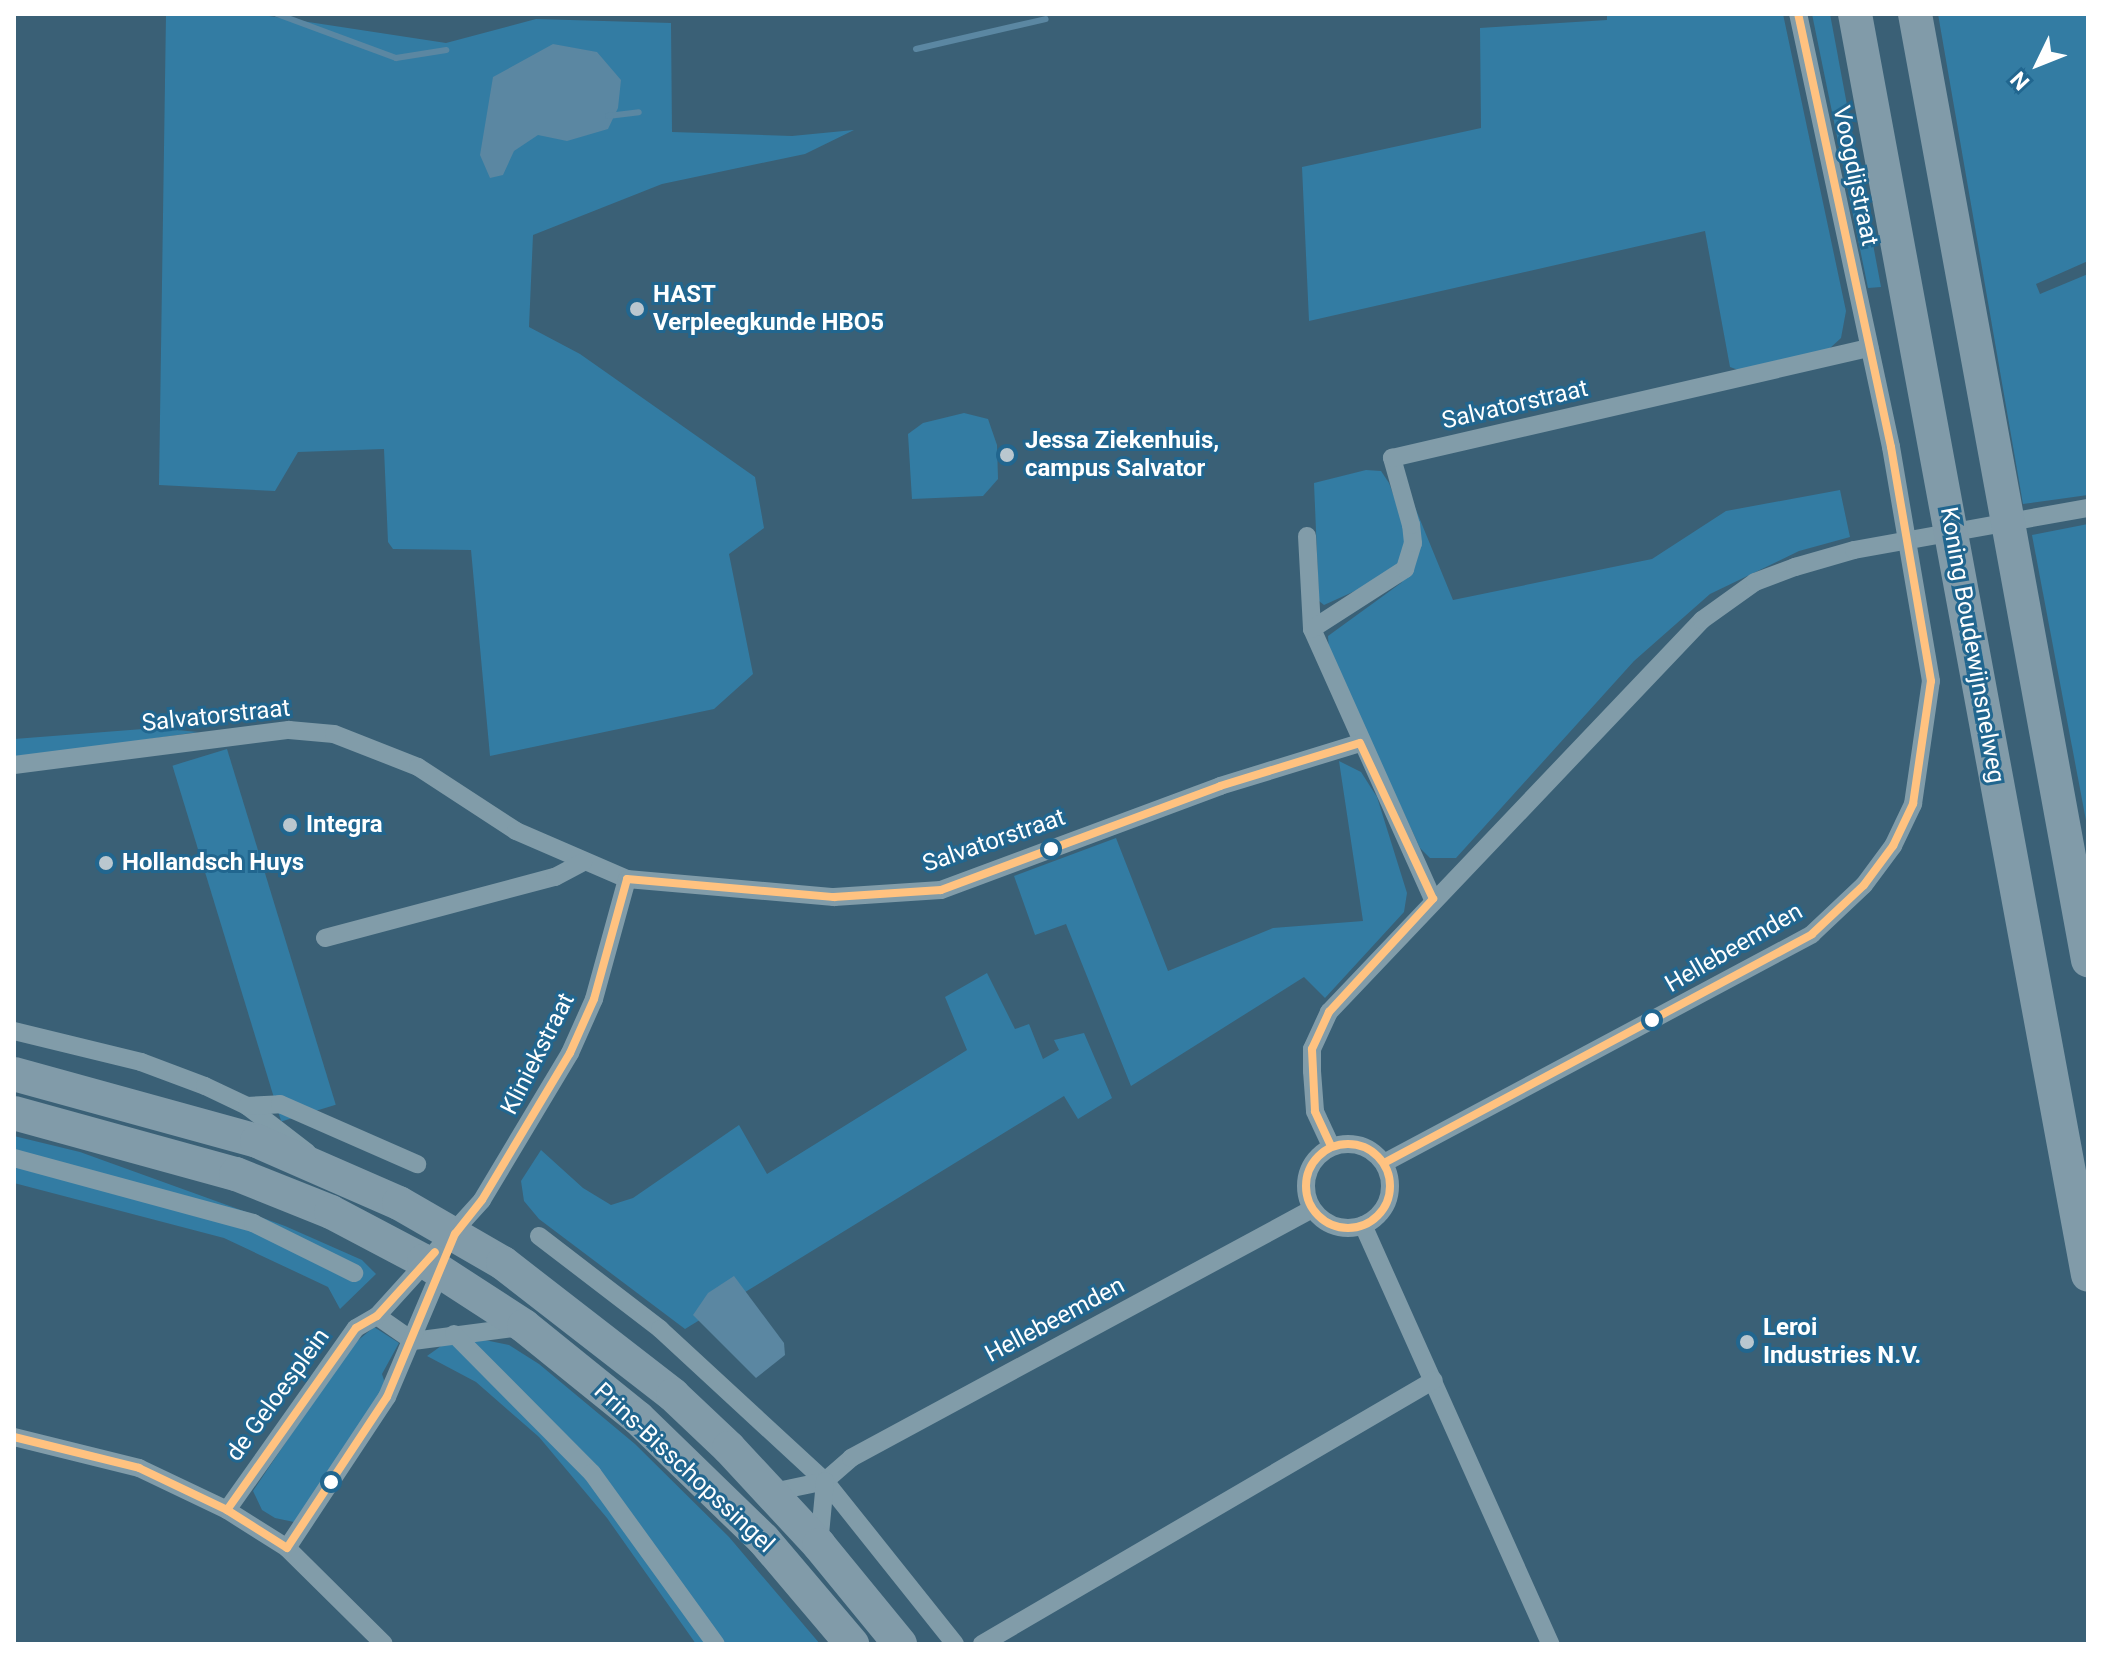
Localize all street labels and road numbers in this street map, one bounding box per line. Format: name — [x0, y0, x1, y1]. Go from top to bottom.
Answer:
street label: Voogdijstraat — [1826, 103, 1884, 249]
street label: Salvatorstraat — [1439, 374, 1591, 436]
street label: Koning Boudewijnsnelweg — [1934, 505, 2010, 785]
street label: Salvatorstraat — [140, 694, 292, 738]
street label: Salvatorstraat — [919, 803, 1069, 879]
street label: Hellebeemden — [1660, 897, 1808, 999]
street label: Kliniekstraat — [495, 988, 581, 1120]
street label: Hellebeemden — [980, 1271, 1130, 1369]
street label: de Geloesplein — [220, 1323, 336, 1467]
street label: Prins-Bisschopssingel — [588, 1377, 780, 1559]

